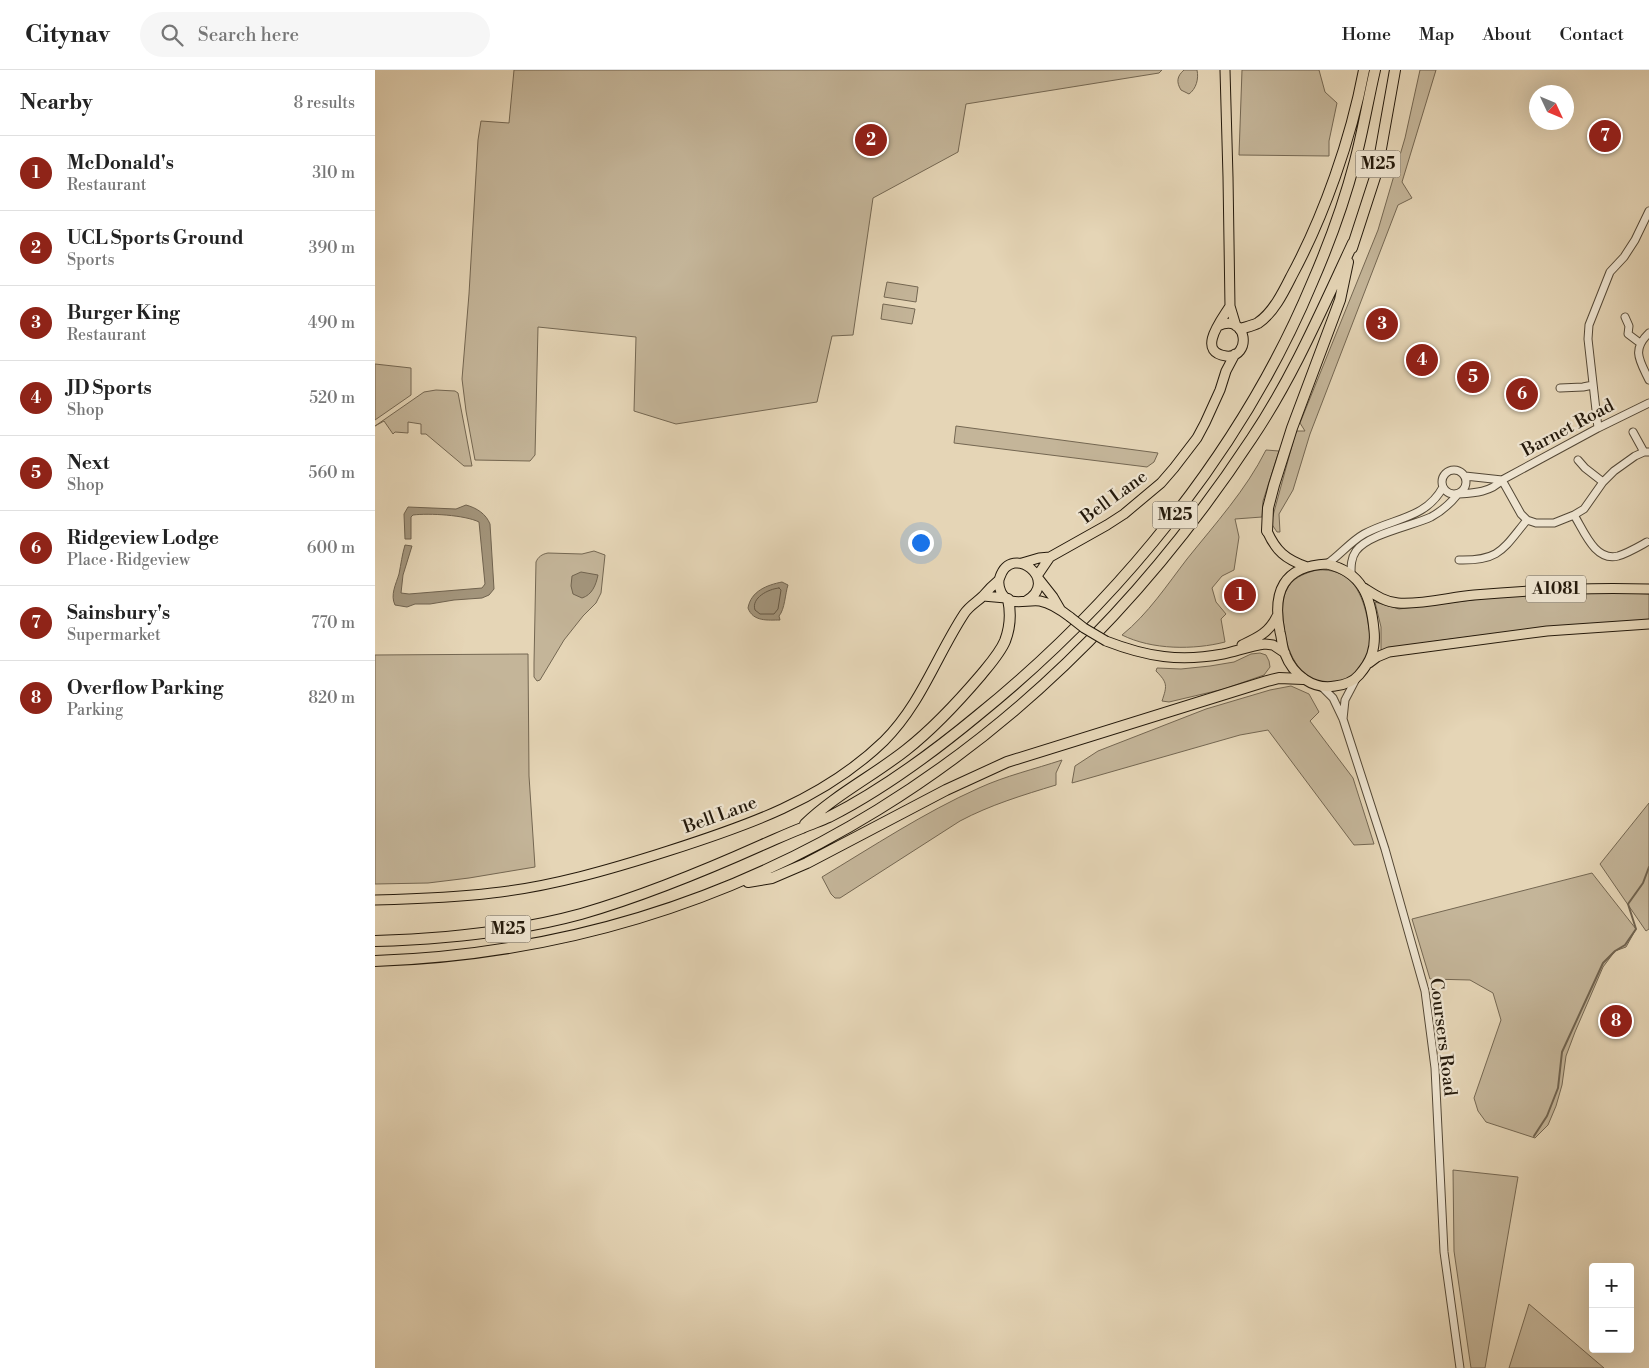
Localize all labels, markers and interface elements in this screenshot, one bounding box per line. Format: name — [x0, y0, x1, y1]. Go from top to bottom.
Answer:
search box — [140, 12, 490, 57]
text: Citynav — [25, 20, 110, 50]
icon: search — [158, 21, 186, 49]
text: Search here — [198, 23, 299, 47]
text: Home — [1342, 23, 1391, 46]
text: Map — [1419, 23, 1455, 46]
text: About — [1483, 23, 1532, 46]
text: Contact — [1560, 23, 1624, 46]
north arrow — [1529, 85, 1574, 130]
text: Nearby — [20, 90, 93, 116]
text: 8 results — [293, 93, 355, 113]
pin: 7 — [1589, 117, 1621, 155]
pin: 2 — [855, 121, 887, 159]
road number: M25 — [1355, 150, 1401, 178]
text: McDonald's — [67, 151, 174, 175]
text: 1 — [32, 163, 40, 183]
text: 310 m — [312, 163, 355, 183]
text: Restaurant — [67, 175, 146, 195]
text: UCL Sports Ground — [67, 226, 244, 250]
text: 2 — [31, 238, 41, 258]
text: 390 m — [309, 238, 355, 258]
text: Sports — [67, 250, 114, 270]
text: Burger King — [67, 301, 180, 325]
pin: 3 — [1366, 305, 1398, 343]
text: 3 — [31, 313, 41, 333]
text: 490 m — [308, 313, 355, 333]
text: Restaurant — [67, 325, 146, 345]
pin: 4 — [1406, 341, 1438, 379]
pin: 5 — [1457, 358, 1489, 396]
pin: 6 — [1506, 375, 1538, 413]
text: JD Sports — [67, 376, 152, 400]
text: 4 — [31, 388, 41, 408]
text: 520 m — [309, 388, 355, 408]
street label: Barnet Road — [1517, 394, 1619, 462]
text: Shop — [67, 400, 104, 420]
text: Next — [67, 451, 110, 475]
text: 5 — [31, 463, 41, 483]
text: 560 m — [309, 463, 355, 483]
street label: Bell Lane — [1075, 465, 1152, 530]
text: Shop — [67, 475, 104, 495]
road number: M25 — [1153, 502, 1197, 528]
text: Ridgeview Lodge — [67, 526, 219, 550]
your location — [908, 530, 934, 556]
text: 6 — [31, 538, 41, 558]
text: 600 m — [307, 538, 355, 558]
text: Place · Ridgeview — [67, 550, 190, 570]
pin: 1 — [1224, 576, 1256, 614]
road number: A1081 — [1526, 576, 1586, 602]
text: Sainsbury's — [67, 601, 170, 625]
text: 7 — [31, 613, 41, 633]
text: 770 m — [311, 613, 355, 633]
text: Supermarket — [67, 625, 161, 645]
text: Overflow Parking — [67, 676, 223, 700]
text: 8 — [31, 688, 41, 708]
text: 820 m — [308, 688, 355, 708]
text: Parking — [67, 700, 123, 720]
street label: Bell Lane — [679, 791, 760, 839]
road number: M25 — [485, 916, 531, 942]
street label: Coursers Road — [1424, 977, 1462, 1098]
pin: 8 — [1600, 1002, 1632, 1040]
map controls — [1589, 1263, 1634, 1353]
button: + — [1589, 1263, 1634, 1308]
button: − — [1589, 1308, 1634, 1353]

